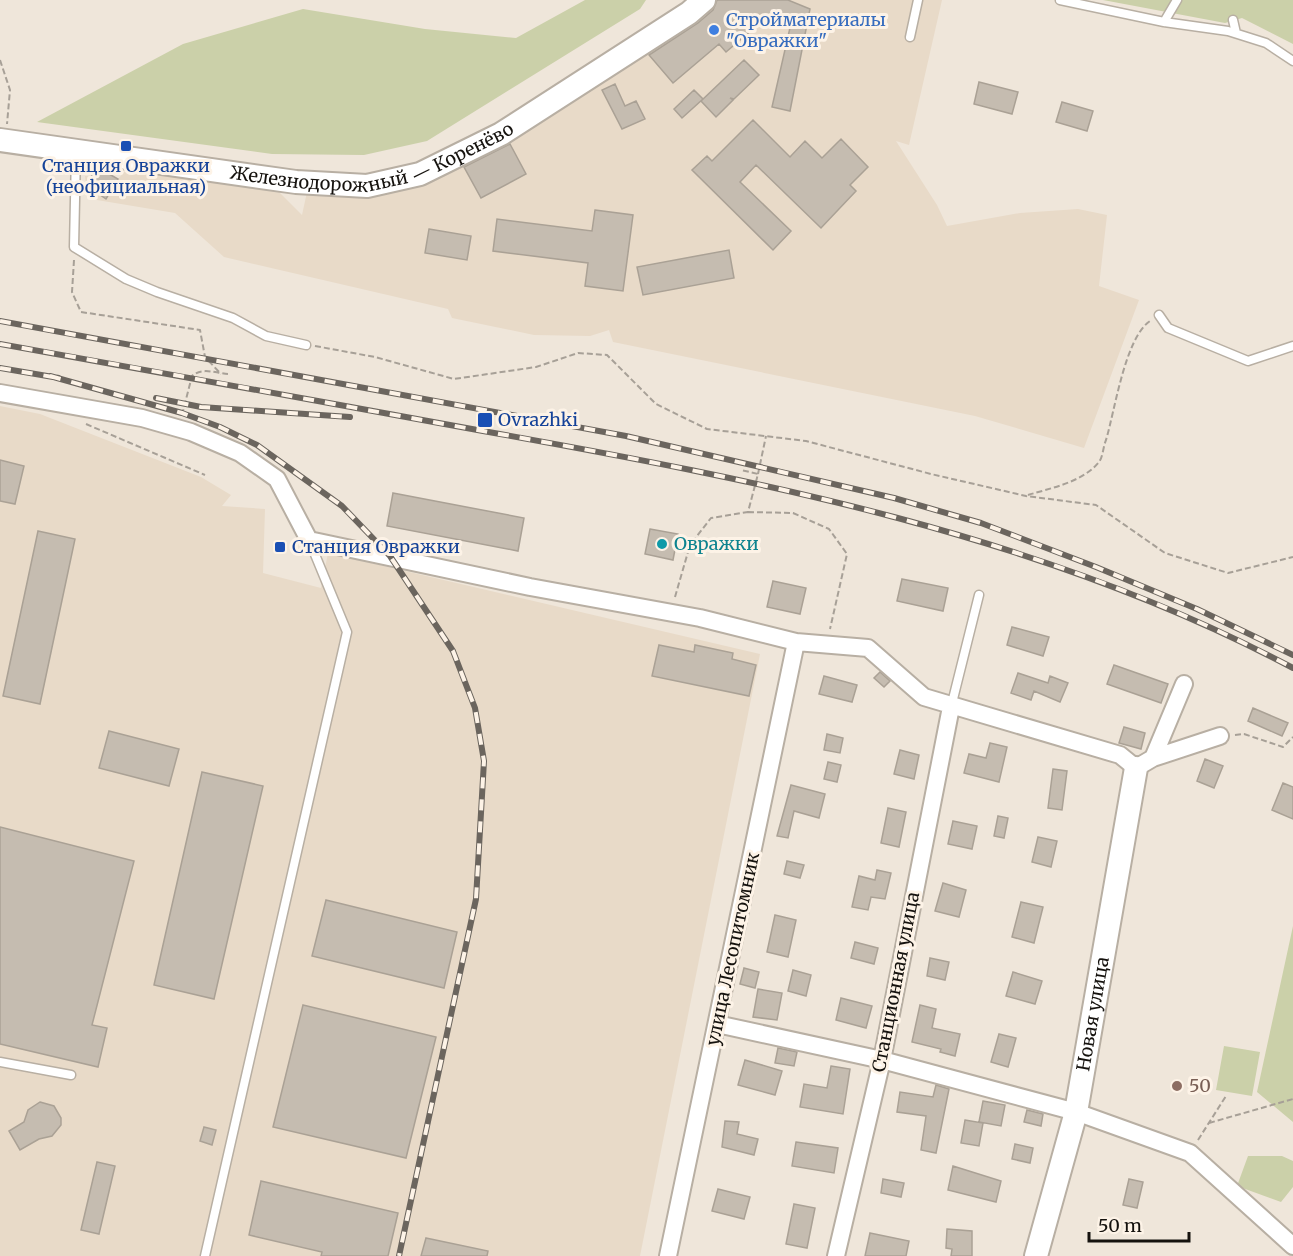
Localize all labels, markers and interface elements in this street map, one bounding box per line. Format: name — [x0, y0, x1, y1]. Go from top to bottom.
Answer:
place label: Стройматериалы "Овражки" — [726, 8, 886, 52]
marker: Стройматериалы "Овражки" — [707, 23, 721, 37]
street label: Железнодорожный — Коренёво — [229, 117, 518, 197]
marker: Станция Овражки (неофициальная) — [119, 139, 133, 153]
place label: Станция Овражки (неофициальная) — [42, 154, 210, 198]
place label: Ovrazhki — [498, 408, 578, 431]
marker: Ovrazhki — [476, 411, 494, 429]
place label: Овражки — [674, 532, 759, 555]
place label: Станция Овражки — [292, 535, 460, 558]
marker: Овражки — [655, 537, 669, 551]
marker: Станция Овражки — [273, 540, 287, 554]
street label: улица Лесопитомник — [701, 849, 764, 1048]
street label: Станционная улица — [867, 889, 924, 1074]
street label: Новая улица — [1071, 955, 1114, 1073]
place label: 50 — [1189, 1074, 1211, 1097]
marker: 50 — [1170, 1079, 1184, 1093]
scale bar — [1089, 1205, 1190, 1243]
text: 50 m — [1098, 1214, 1142, 1237]

